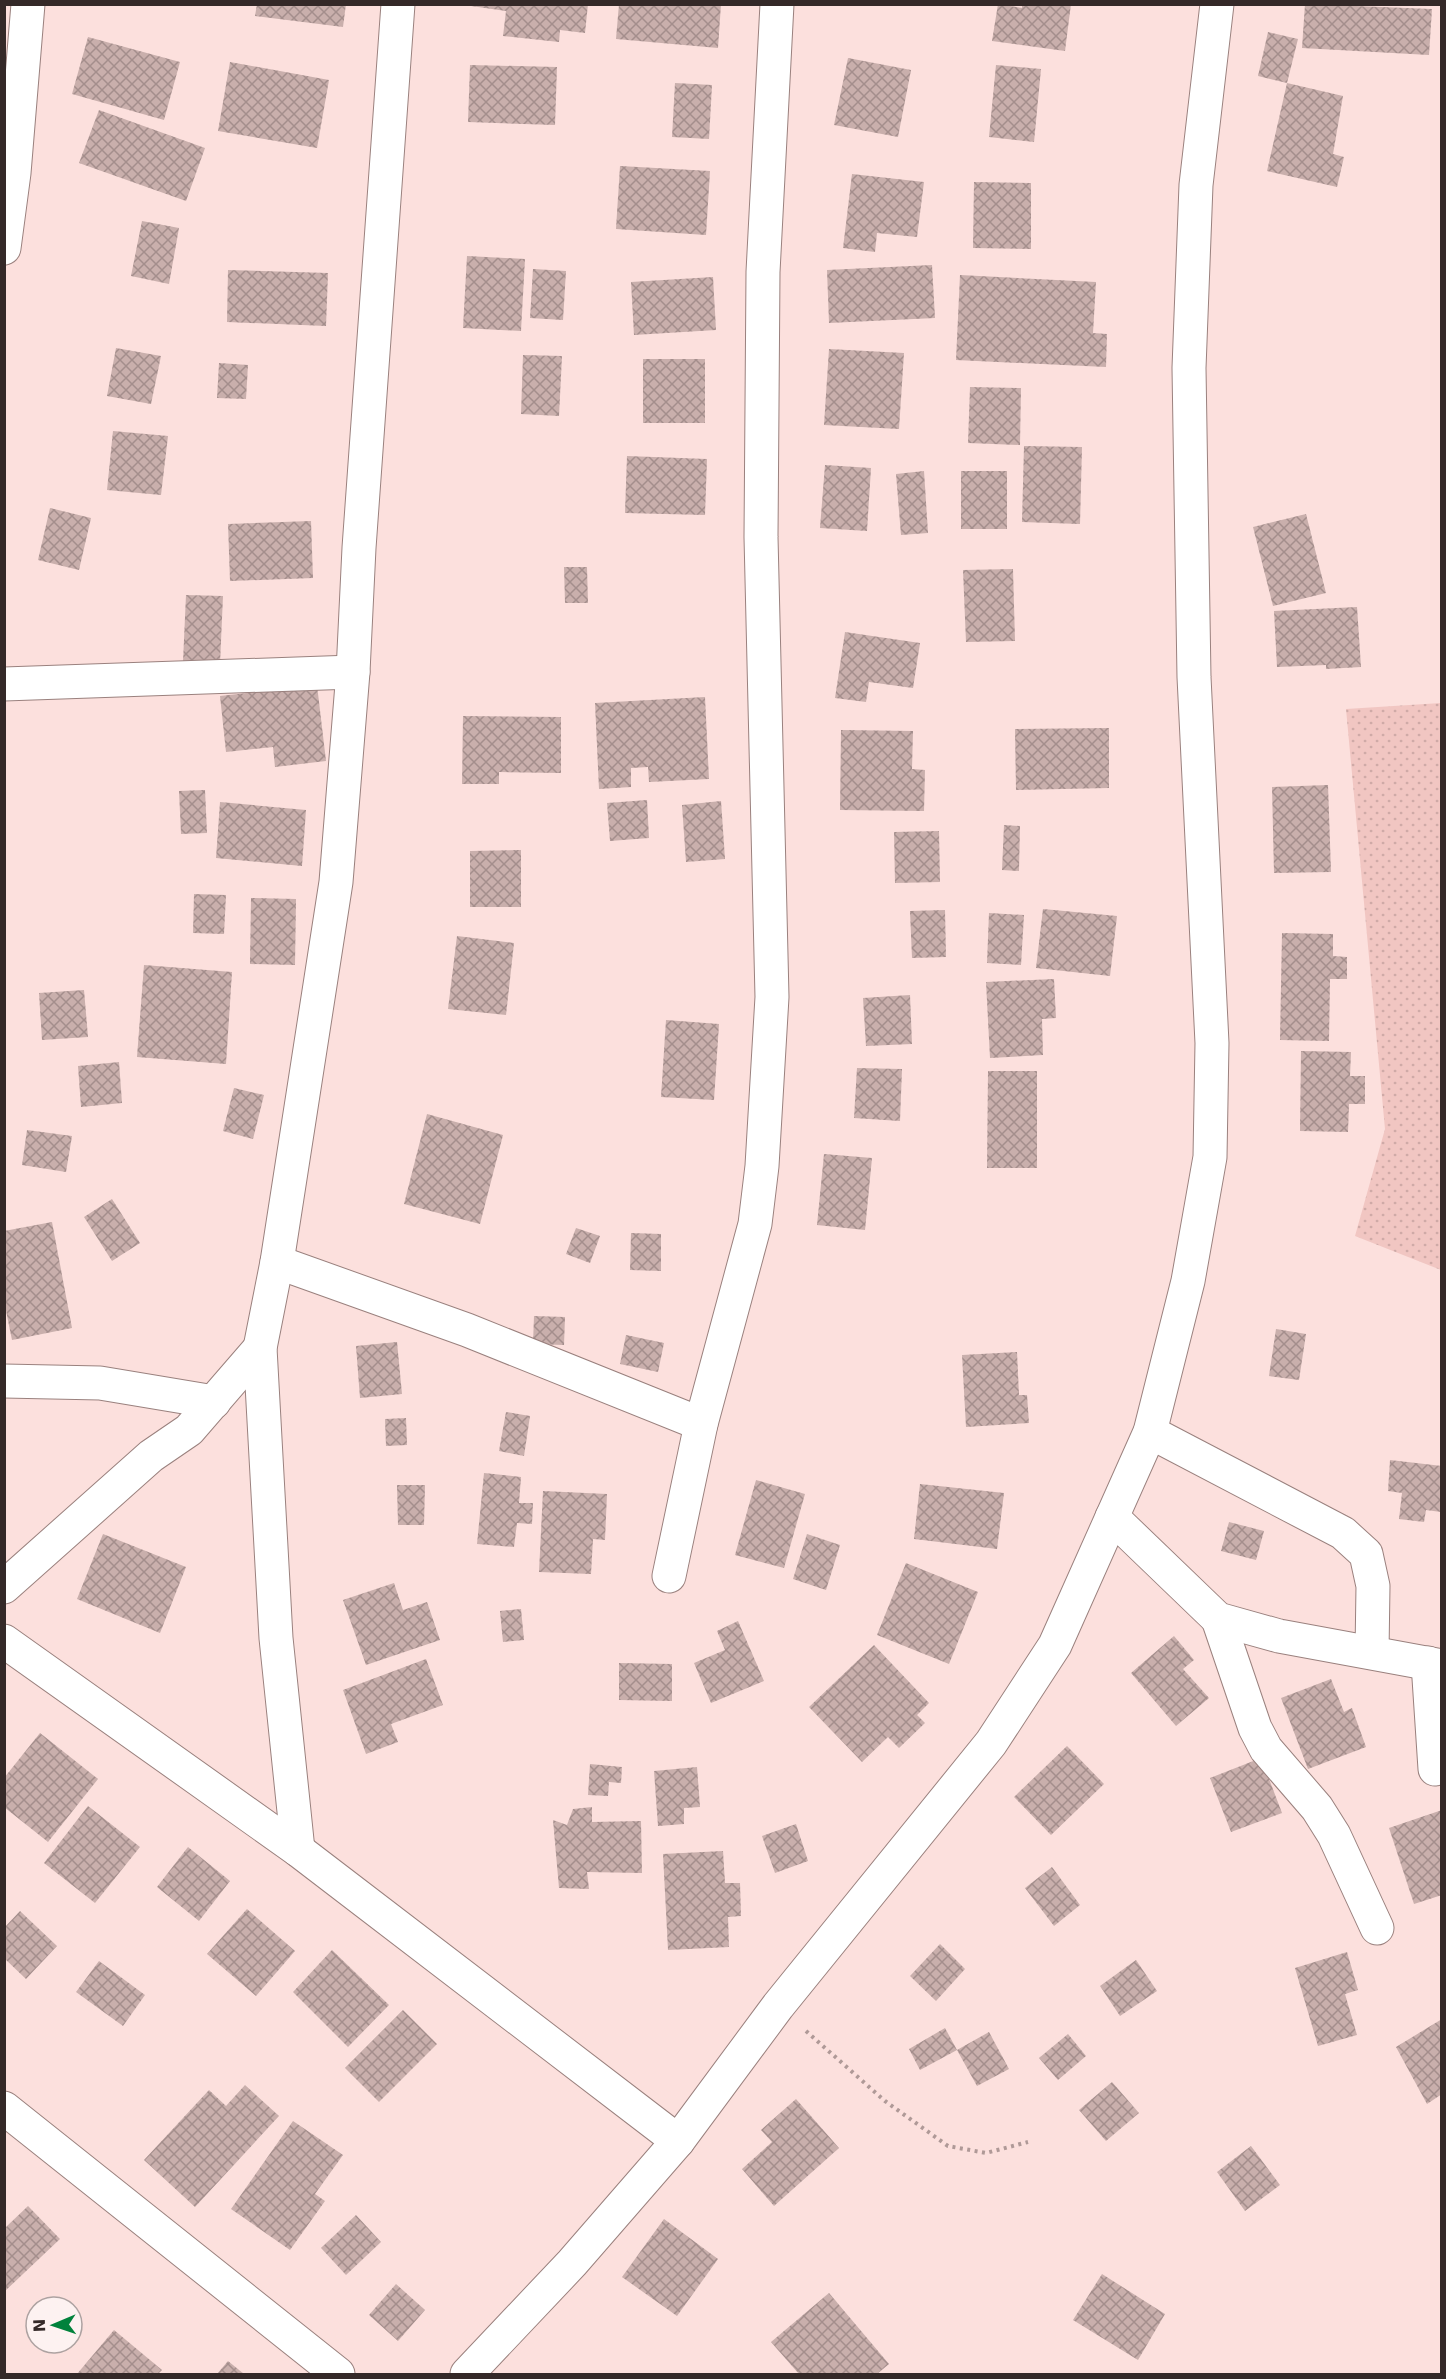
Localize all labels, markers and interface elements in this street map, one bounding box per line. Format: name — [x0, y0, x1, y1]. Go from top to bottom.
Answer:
north arrow — [24, 2295, 84, 2355]
text: N — [30, 2318, 49, 2333]

